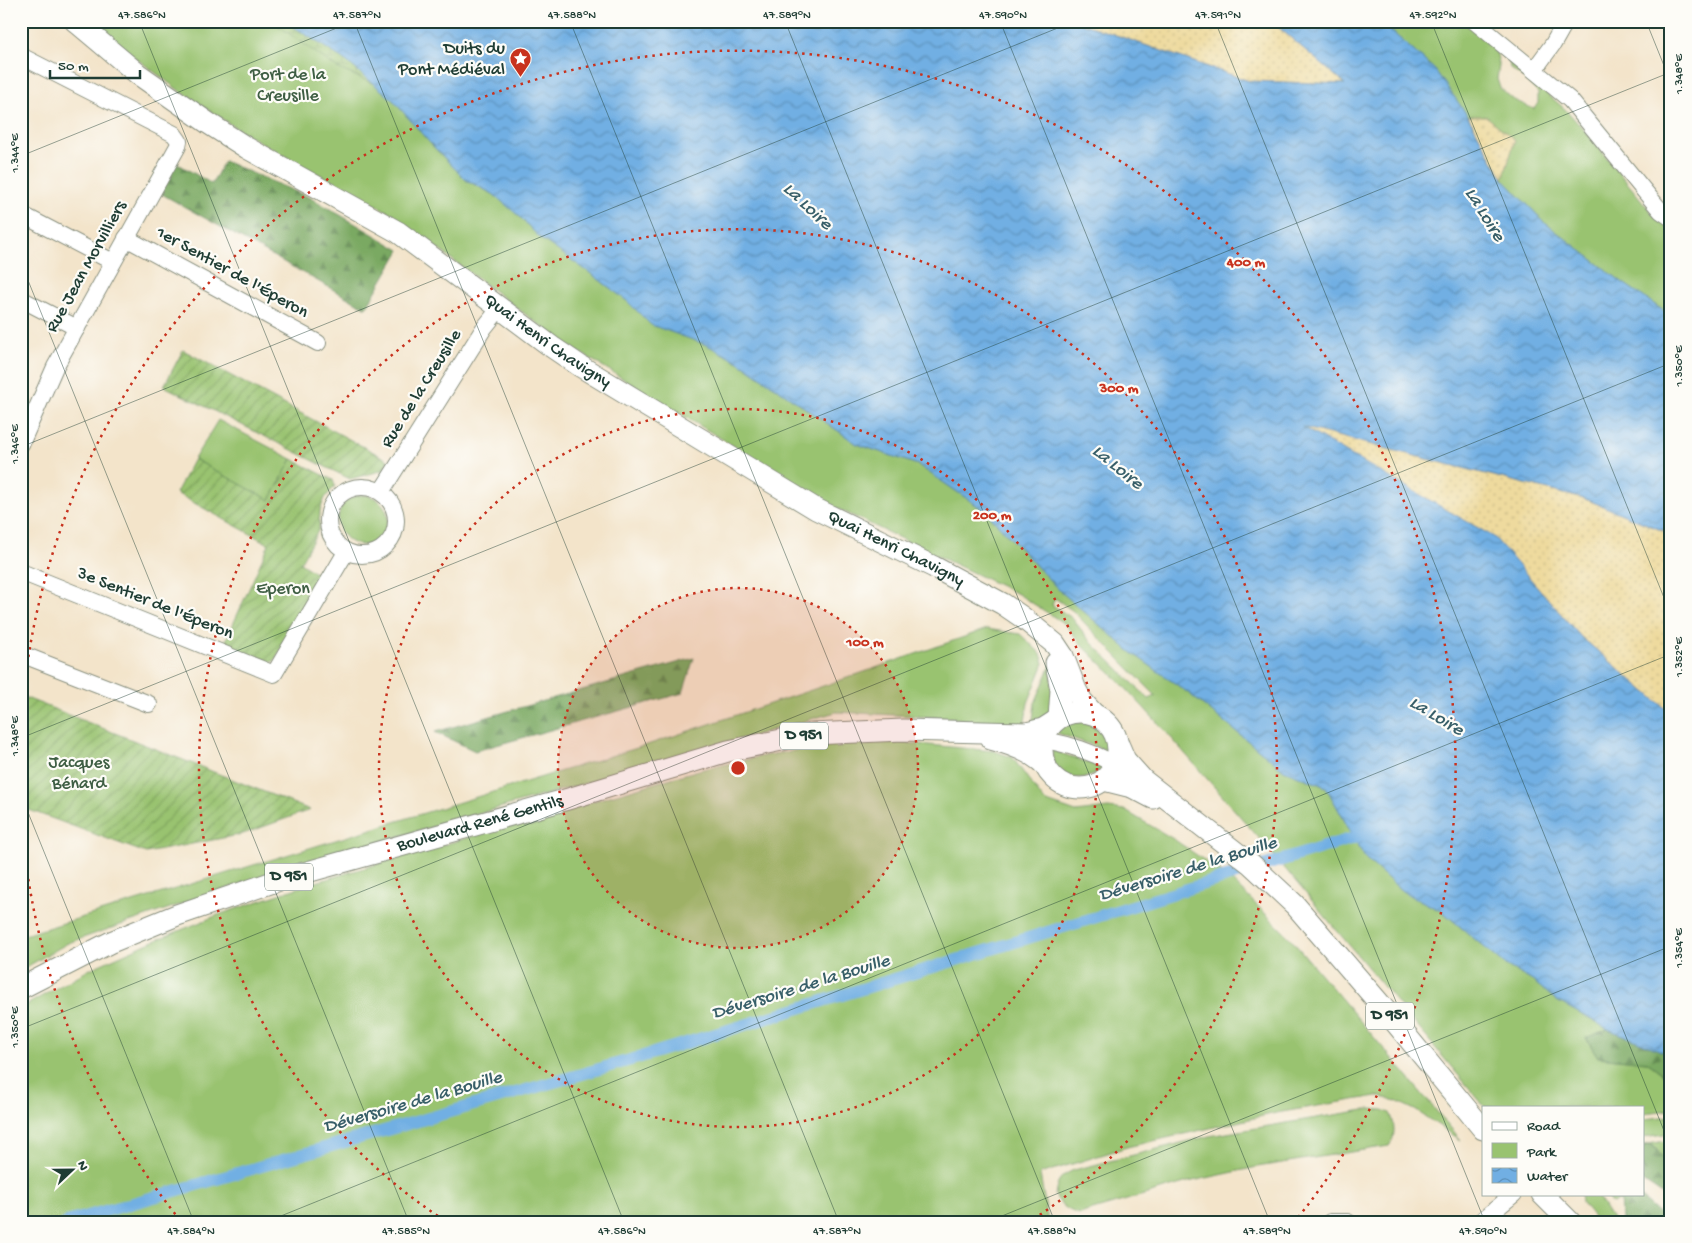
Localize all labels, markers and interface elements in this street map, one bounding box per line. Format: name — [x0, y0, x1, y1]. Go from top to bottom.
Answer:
text: 47.586°N — [118, 9, 166, 23]
text: 47.587°N — [333, 9, 381, 23]
text: 47.588°N — [548, 9, 596, 23]
text: 47.589°N — [763, 9, 811, 23]
text: 47.590°N — [979, 9, 1027, 23]
text: 47.591°N — [1195, 9, 1241, 23]
text: 47.592°N — [1409, 9, 1457, 23]
place label: Duits du Pont Médiéval — [397, 39, 506, 81]
place icon: Duits du Pont Médiéval — [509, 47, 533, 78]
scale bar — [50, 48, 140, 80]
text: 1.348°E — [1673, 53, 1687, 95]
text: 50 m — [58, 58, 89, 76]
park label: Port de la Creusille — [249, 65, 327, 107]
text: 1.344°E — [9, 133, 23, 174]
water label: La Loire — [777, 178, 837, 237]
water label: La Loire — [1458, 184, 1510, 247]
street label: Rue Jean Morvilliers — [42, 196, 133, 336]
street label: 1er Sentier de l'Éperon — [151, 222, 312, 324]
text: 400 m — [1226, 254, 1266, 272]
street label: Quai Henri Chavigny — [480, 289, 615, 393]
street label: Rue de la Creusille — [377, 325, 467, 452]
text: 1.350°E — [1673, 345, 1687, 387]
text: 300 m — [1098, 380, 1139, 398]
text: 1.346°E — [9, 424, 23, 465]
water label: La Loire — [1087, 440, 1148, 496]
street label: Quai Henri Chavigny — [824, 506, 968, 592]
text: 200 m — [973, 507, 1012, 525]
street label: 3e Sentier de l'Éperon — [73, 563, 237, 645]
park label: Eperon — [256, 579, 310, 600]
text: 100 m — [845, 634, 884, 652]
text: 1.352°E — [1673, 637, 1687, 678]
water label: La Loire — [1405, 692, 1468, 743]
text: 1.348°E — [9, 715, 23, 757]
road number: D 951 — [780, 722, 828, 749]
park label: Jacques Bénard — [49, 753, 111, 795]
centre of rings — [729, 759, 747, 777]
street label: Boulevard René Gentils — [394, 790, 567, 857]
water label: Déversoire de la Bouille — [1096, 832, 1281, 908]
road number: D 951 — [265, 864, 313, 890]
text: 1.354°E — [1673, 928, 1687, 969]
water label: Déversoire de la Bouille — [709, 950, 894, 1026]
road number: D 951 — [1366, 1002, 1414, 1030]
text: 1.350°E — [9, 1006, 23, 1048]
water label: Déversoire de la Bouille — [321, 1066, 506, 1139]
legend — [1482, 1106, 1644, 1196]
text: Road — [1527, 1118, 1561, 1136]
text: Park — [1526, 1144, 1557, 1162]
north arrow — [48, 1146, 98, 1196]
text: N — [72, 1159, 91, 1173]
text: Water — [1527, 1168, 1569, 1186]
text: 47.584°N — [167, 1225, 215, 1239]
text: 47.585°N — [382, 1225, 430, 1239]
text: 47.586°N — [598, 1225, 646, 1239]
text: 47.587°N — [813, 1225, 861, 1239]
text: 47.588°N — [1028, 1225, 1076, 1239]
text: 47.589°N — [1243, 1225, 1291, 1239]
text: 47.590°N — [1459, 1225, 1507, 1239]

